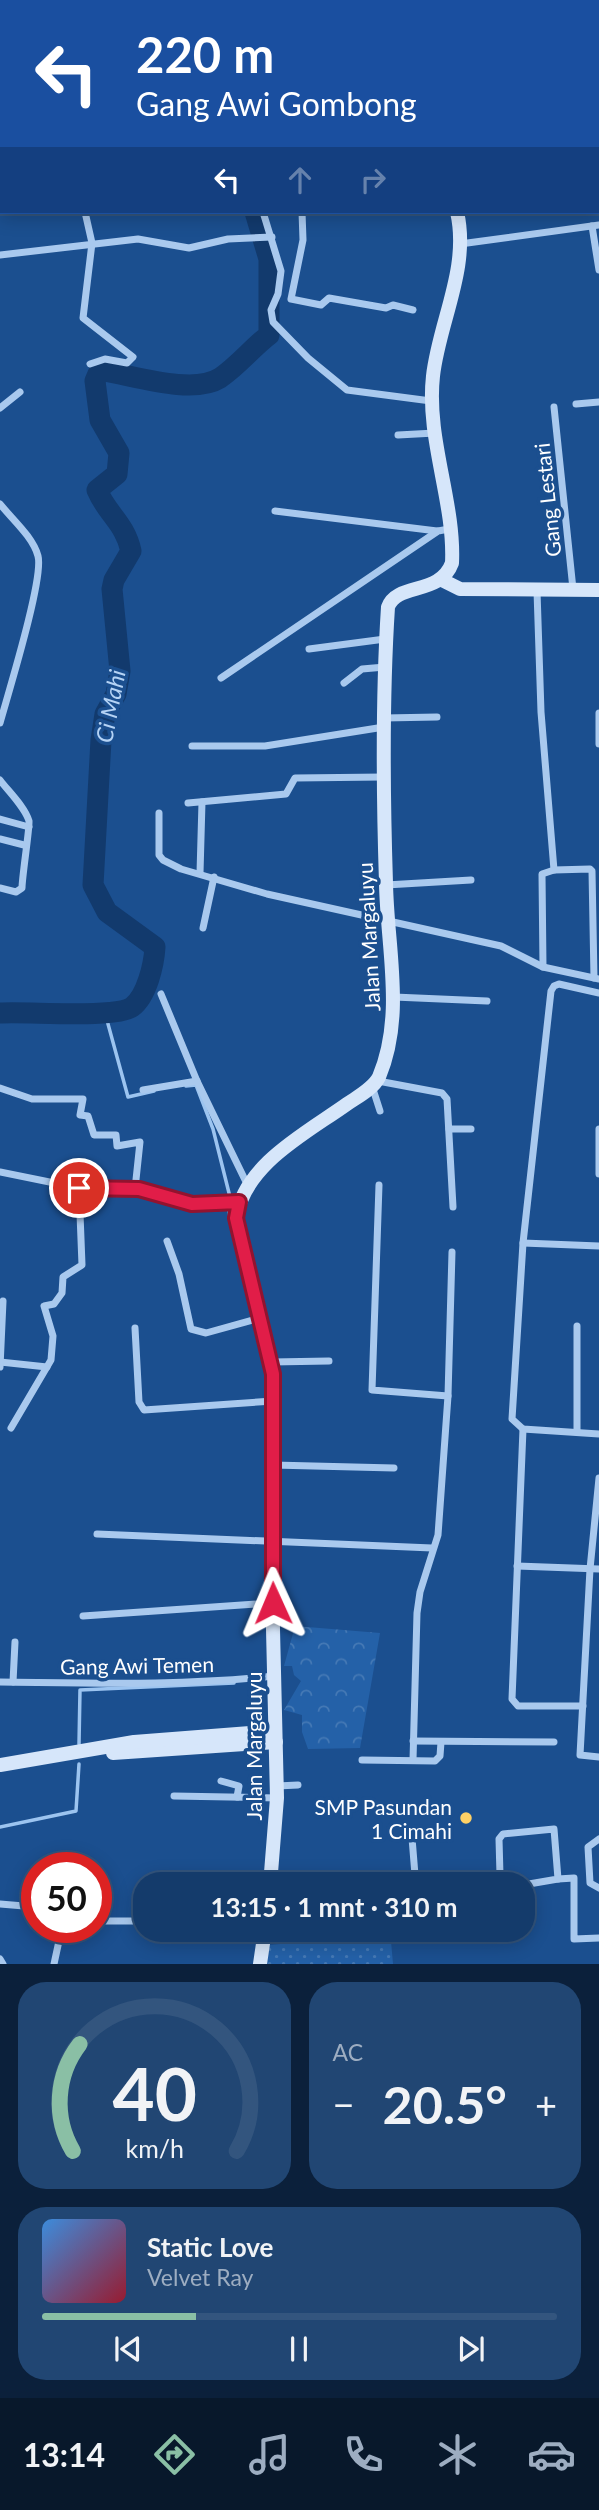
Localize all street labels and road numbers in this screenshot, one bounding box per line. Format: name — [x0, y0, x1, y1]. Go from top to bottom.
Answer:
street label: Gang Lestari — [529, 442, 565, 558]
street label: Jalan Margaluyu — [352, 862, 384, 1012]
street label: Gang Awi Temen — [60, 1651, 214, 1679]
street label: Jalan Margaluyu — [241, 1672, 266, 1820]

